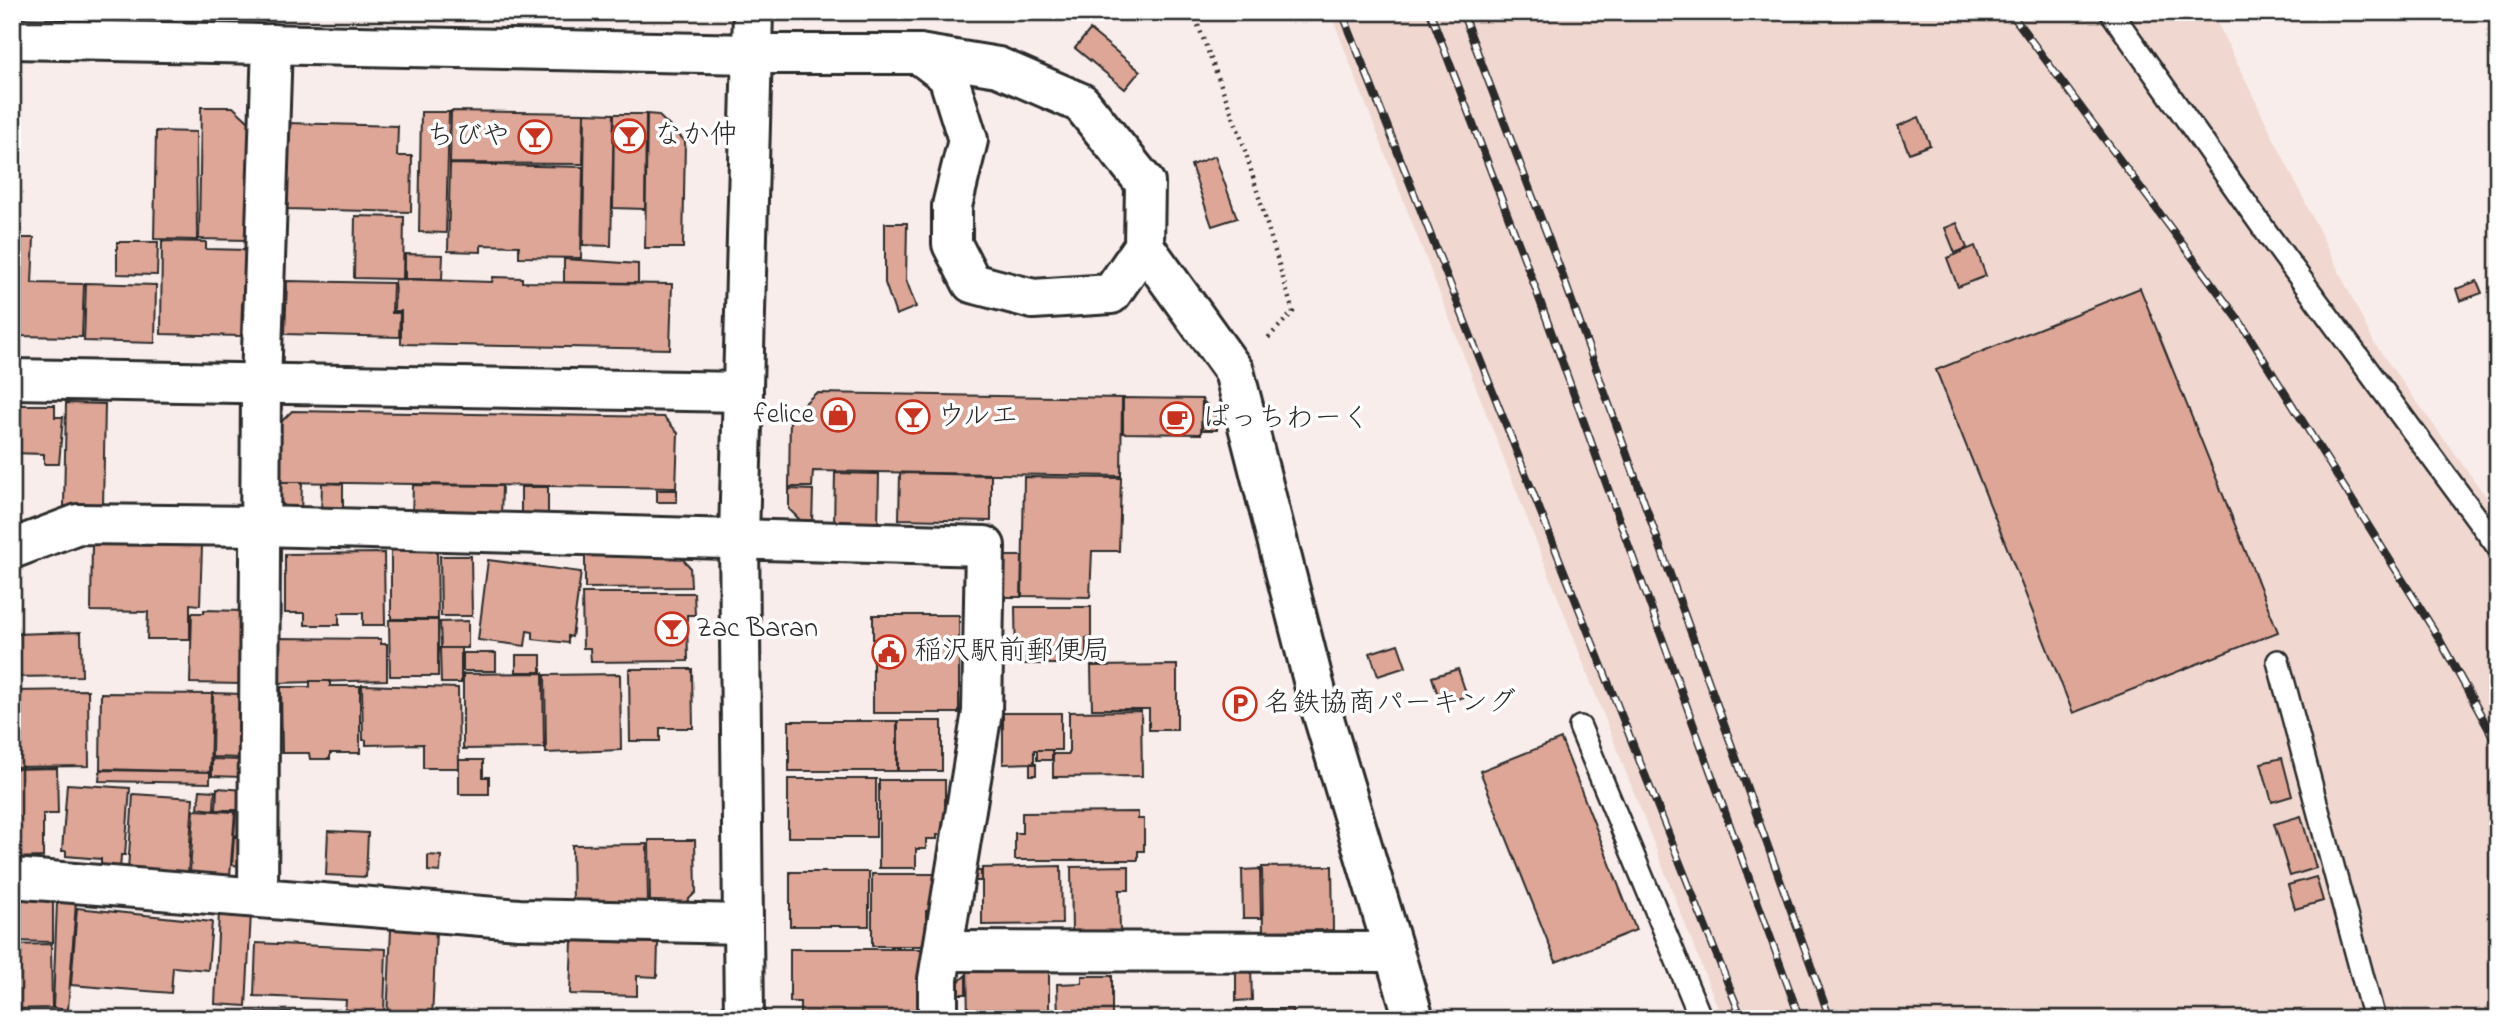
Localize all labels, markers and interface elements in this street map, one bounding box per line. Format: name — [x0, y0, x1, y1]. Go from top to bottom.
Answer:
place label: なか仲 — [654, 116, 738, 157]
place label: ちびや — [426, 117, 510, 158]
bar icon: なか仲 — [610, 117, 648, 155]
bar icon: ちびや — [516, 118, 554, 156]
place label: felice — [754, 395, 814, 436]
shop icon: felice — [819, 396, 857, 434]
place label: ウルエ — [937, 397, 1019, 438]
bar icon: ウルエ — [894, 398, 932, 436]
place label: ぱっちわーく — [1202, 399, 1370, 440]
cafe icon: ぱっちわーく — [1158, 400, 1196, 438]
place label: Zac Baran — [696, 609, 818, 650]
bar icon: Zac Baran — [653, 610, 691, 648]
place label: 稲沢駅前郵便局 — [914, 632, 1110, 673]
public building icon: 稲沢駅前郵便局 — [870, 633, 908, 671]
place label: 名鉄協商パーキング — [1264, 684, 1516, 725]
parking icon: 名鉄協商パーキング — [1221, 685, 1259, 723]

